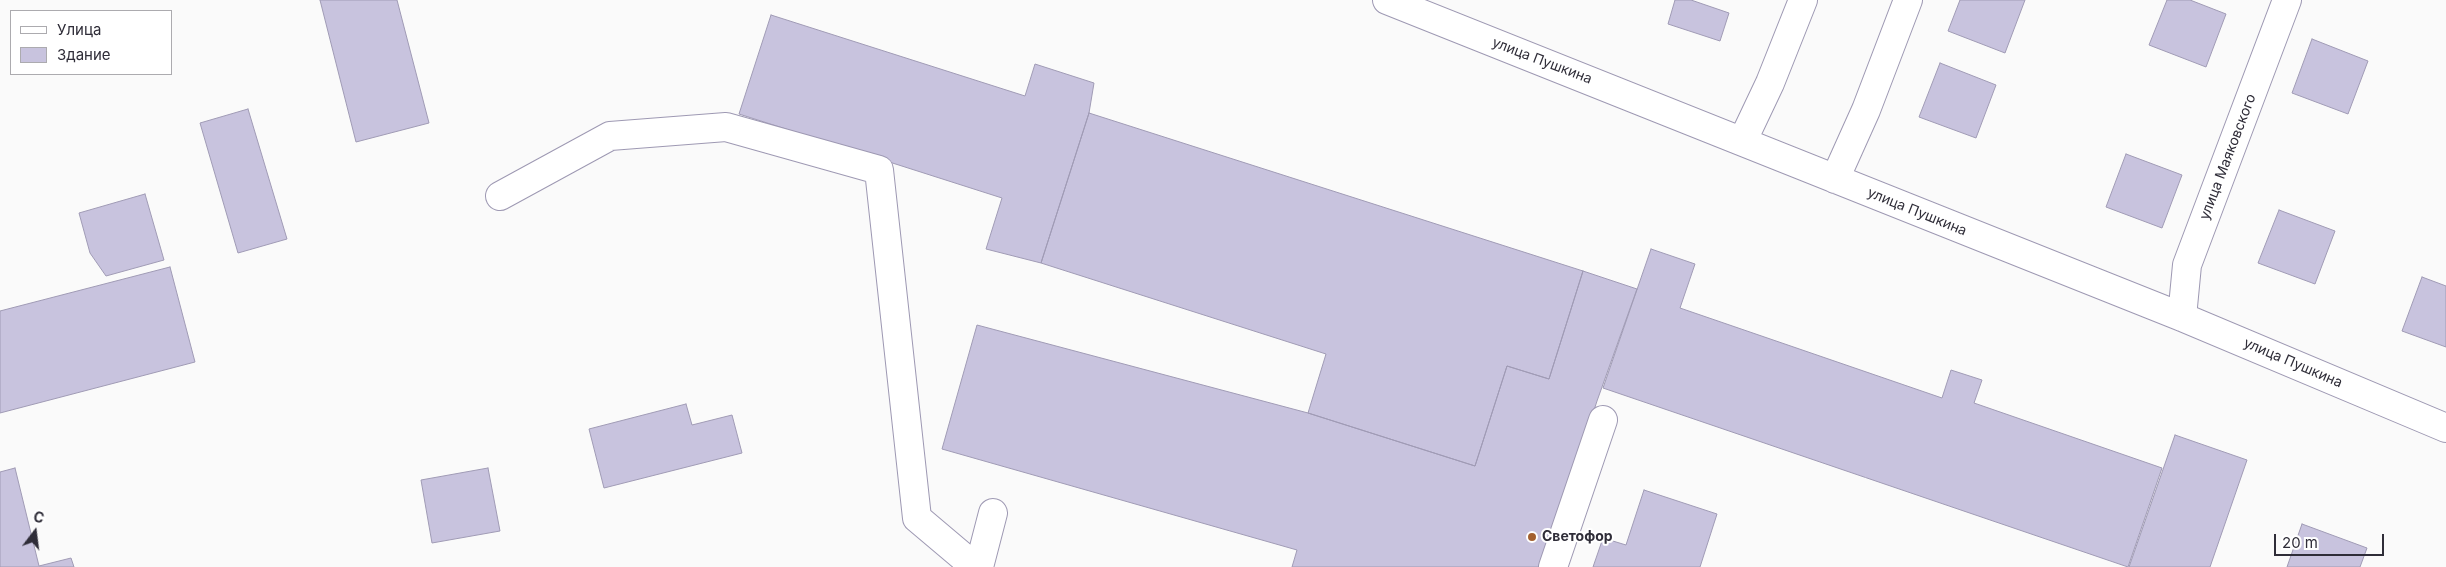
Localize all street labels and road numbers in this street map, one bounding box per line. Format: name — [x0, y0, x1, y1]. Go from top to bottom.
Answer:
street label: улица Пушкина — [1490, 34, 1594, 88]
street label: улица Маяковского — [2196, 92, 2260, 222]
street label: улица Пушкина — [1865, 184, 1969, 240]
street label: улица Пушкина — [2241, 335, 2345, 391]

